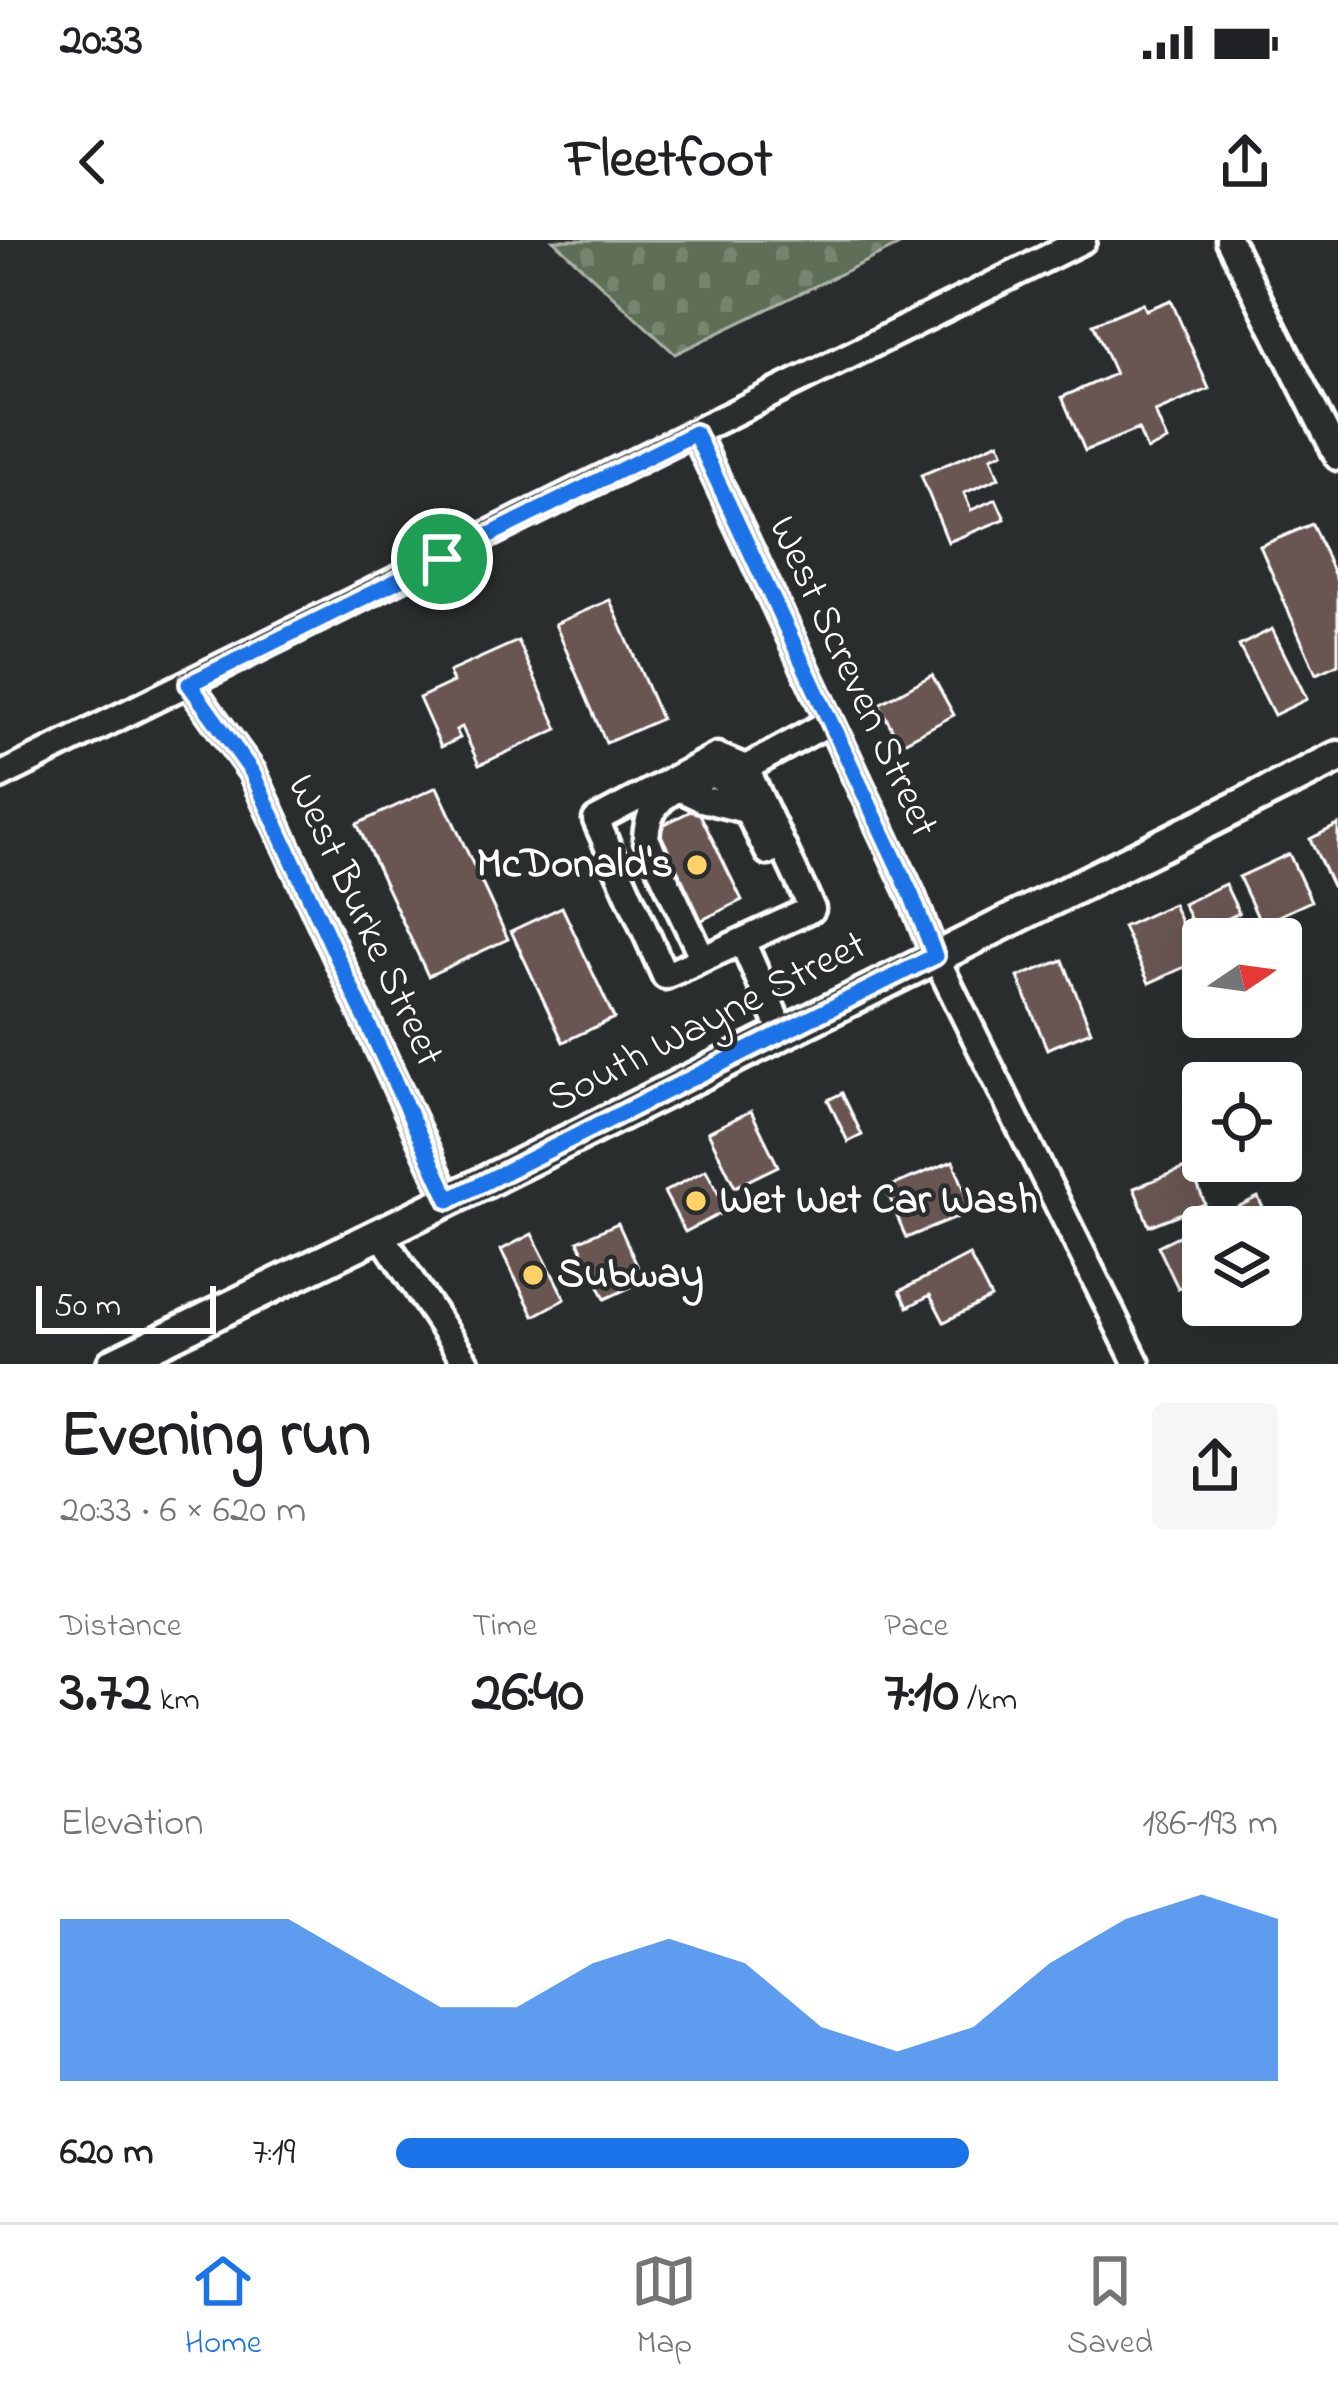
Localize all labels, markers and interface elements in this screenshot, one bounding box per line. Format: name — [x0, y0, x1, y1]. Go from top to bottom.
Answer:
text: 20:33 — [60, 9, 143, 75]
text: Fleetfoot — [566, 123, 772, 201]
icon: back — [60, 129, 126, 195]
icon: share — [1212, 129, 1278, 195]
street label: West Screven Street — [751, 506, 953, 848]
pin — [391, 508, 493, 610]
icon: arrive — [409, 526, 475, 592]
street label: West Burke Street — [270, 765, 458, 1077]
place label: McDonald's — [476, 835, 673, 896]
marker: McDonald's — [684, 852, 710, 878]
street label: South Wayne Street — [536, 916, 878, 1130]
north arrow — [1182, 918, 1302, 1038]
map controls — [1182, 918, 1302, 1326]
button: locate — [1182, 1062, 1302, 1182]
place label: Wet Wet Car Wash — [720, 1171, 1038, 1232]
marker: Wet Wet Car Wash — [683, 1188, 709, 1214]
button: layers — [1182, 1206, 1302, 1326]
place label: Subway — [557, 1245, 704, 1306]
marker: Subway — [520, 1262, 546, 1288]
scale bar — [36, 1280, 216, 1333]
text: 50 m — [54, 1283, 121, 1331]
text: Evening run — [60, 1390, 371, 1486]
button: share — [1152, 1403, 1278, 1529]
text: 20:33 · 6 × 620 m — [60, 1483, 306, 1540]
text: Distance — [60, 1603, 182, 1651]
text: Time — [472, 1603, 537, 1651]
text: Pace — [884, 1603, 948, 1651]
text: 3.72 — [60, 1651, 152, 1738]
text: 26:40 — [472, 1651, 584, 1738]
text: 7:10 — [884, 1651, 959, 1738]
text: km — [152, 1677, 200, 1725]
text: /km — [959, 1677, 1017, 1725]
text: Elevation — [60, 1796, 203, 1853]
text: 186–193 m — [1142, 1796, 1278, 1853]
text: 620 m — [60, 2125, 153, 2182]
text: 7:19 — [252, 2125, 296, 2182]
tab: Home — [185, 2248, 262, 2368]
tab: Map — [631, 2248, 697, 2368]
tab: Saved — [1067, 2248, 1153, 2368]

